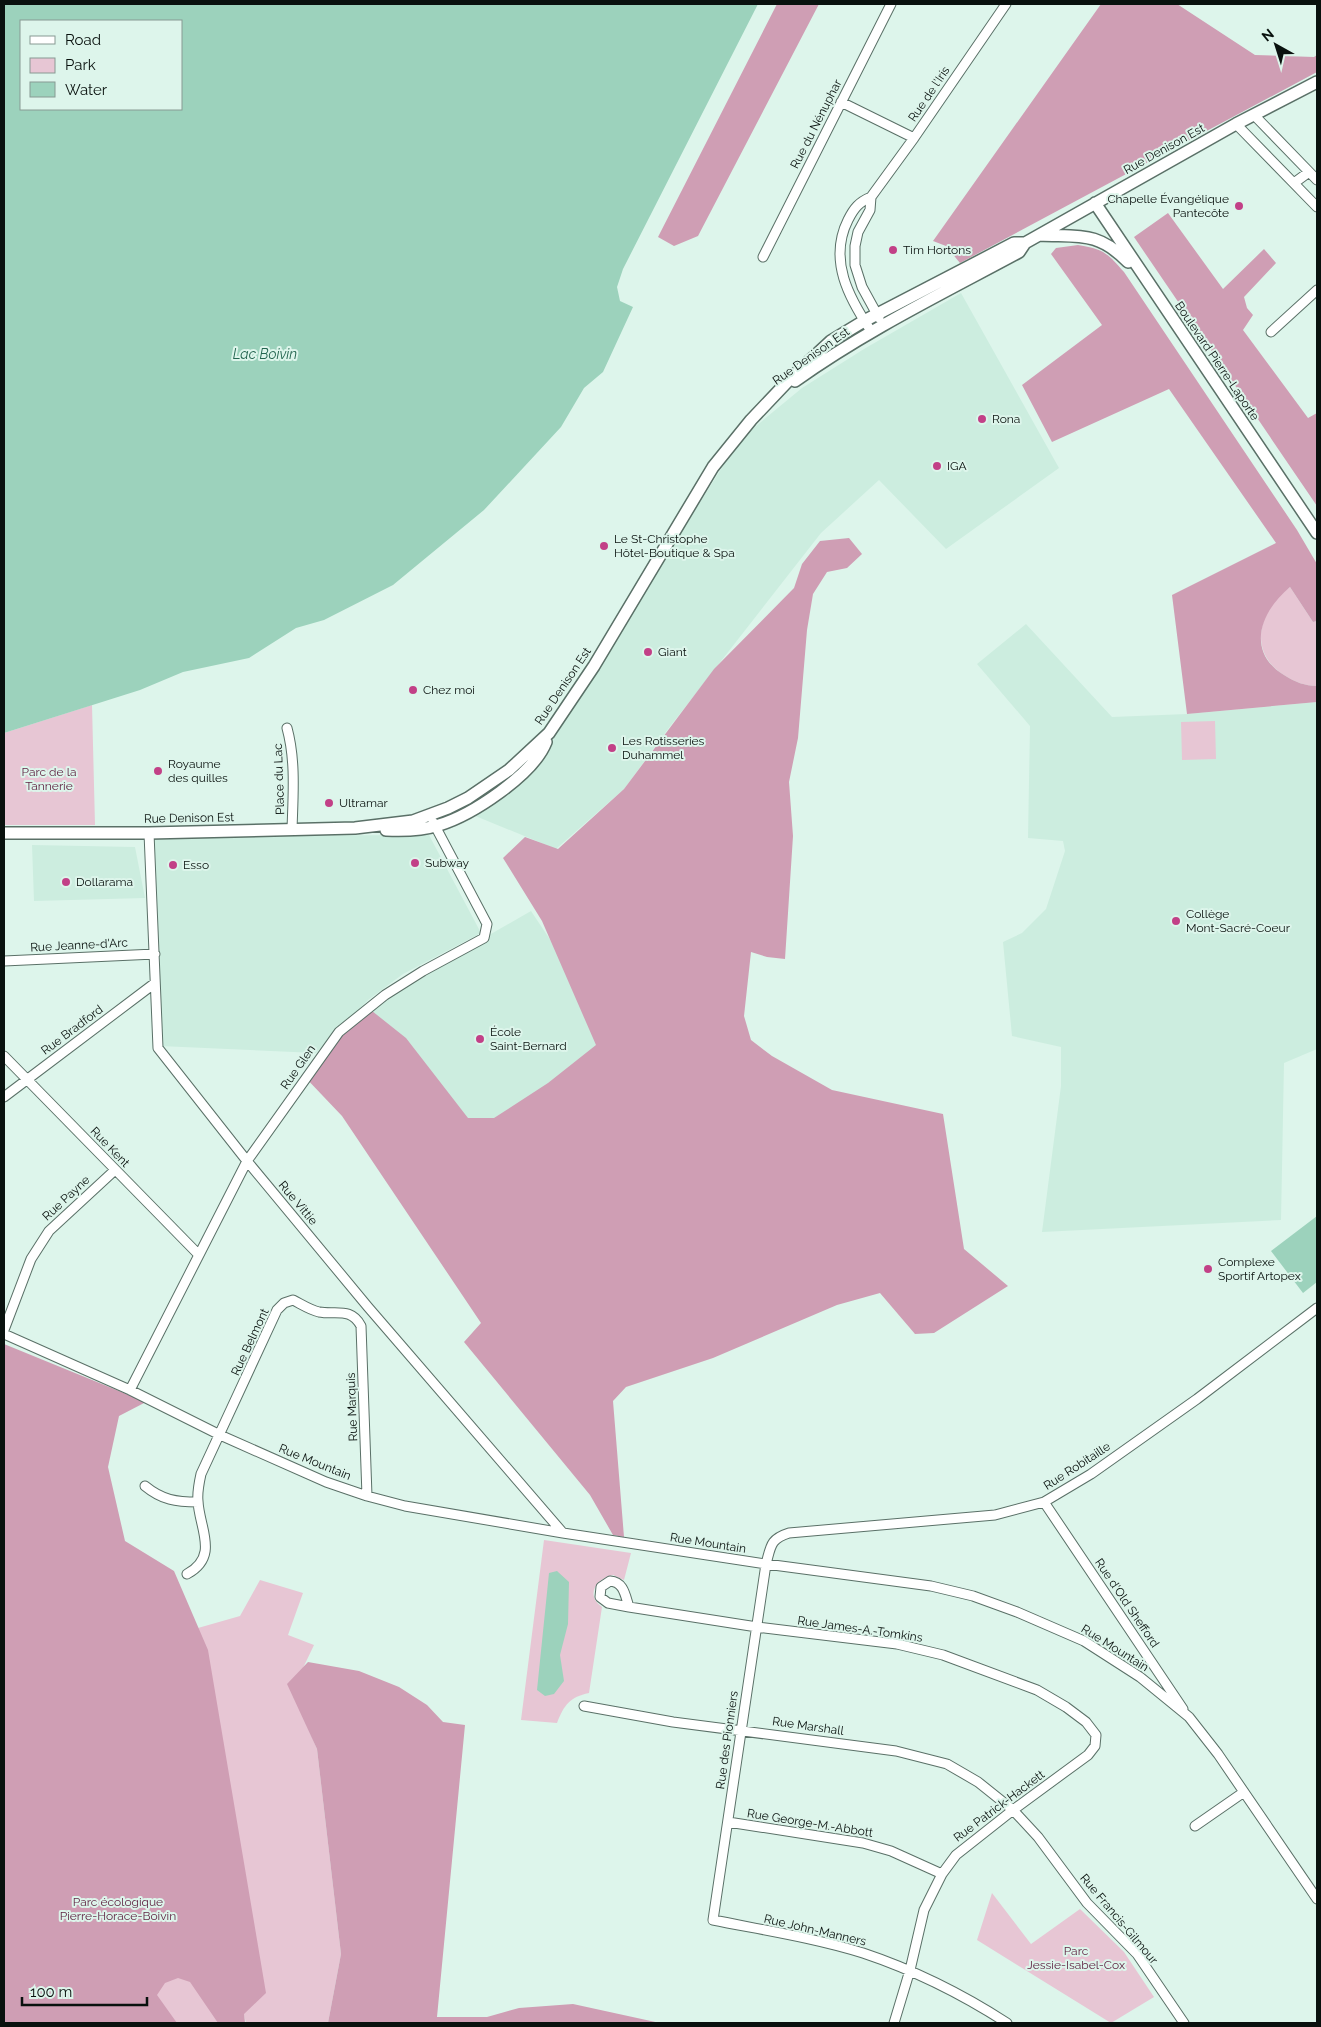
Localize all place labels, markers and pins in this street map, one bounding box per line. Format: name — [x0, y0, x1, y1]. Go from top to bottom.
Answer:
place label: Chapelle Évangélique Pantecôte — [1107, 192, 1229, 220]
marker: Chapelle Évangélique Pantecôte — [1233, 200, 1245, 212]
place label: Tim Hortons — [903, 243, 971, 257]
marker: Tim Hortons — [887, 244, 899, 256]
place label: Rona — [992, 412, 1020, 426]
marker: Rona — [976, 413, 988, 425]
place label: IGA — [947, 459, 967, 473]
marker: IGA — [931, 460, 943, 472]
place label: Le St-Christophe Hôtel-Boutique & Spa — [614, 532, 735, 560]
marker: Le St-Christophe Hôtel-Boutique & Spa — [598, 540, 610, 552]
place label: Giant — [658, 645, 687, 659]
marker: Giant — [642, 646, 654, 658]
place label: Chez moi — [423, 683, 475, 697]
marker: Chez moi — [407, 684, 419, 696]
place label: Les Rotisseries Duhammel — [622, 734, 705, 762]
marker: Les Rotisseries Duhammel — [606, 742, 618, 754]
place label: Royaume des quilles — [168, 757, 228, 785]
marker: Royaume des quilles — [152, 765, 164, 777]
place label: Ultramar — [339, 796, 389, 810]
marker: Ultramar — [323, 797, 335, 809]
place label: Subway — [425, 856, 470, 870]
marker: Subway — [409, 857, 421, 869]
place label: Esso — [183, 858, 209, 872]
marker: Esso — [167, 859, 179, 871]
place label: Dollarama — [76, 875, 133, 889]
marker: Dollarama — [60, 876, 72, 888]
place label: Collège Mont-Sacré-Coeur — [1186, 907, 1291, 935]
marker: Collège Mont-Sacré-Coeur — [1170, 915, 1182, 927]
place label: École Saint-Bernard — [490, 1025, 567, 1053]
marker: École Saint-Bernard — [474, 1033, 486, 1045]
place label: Complexe Sportif Artopex — [1218, 1255, 1301, 1283]
marker: Complexe Sportif Artopex — [1202, 1263, 1214, 1275]

